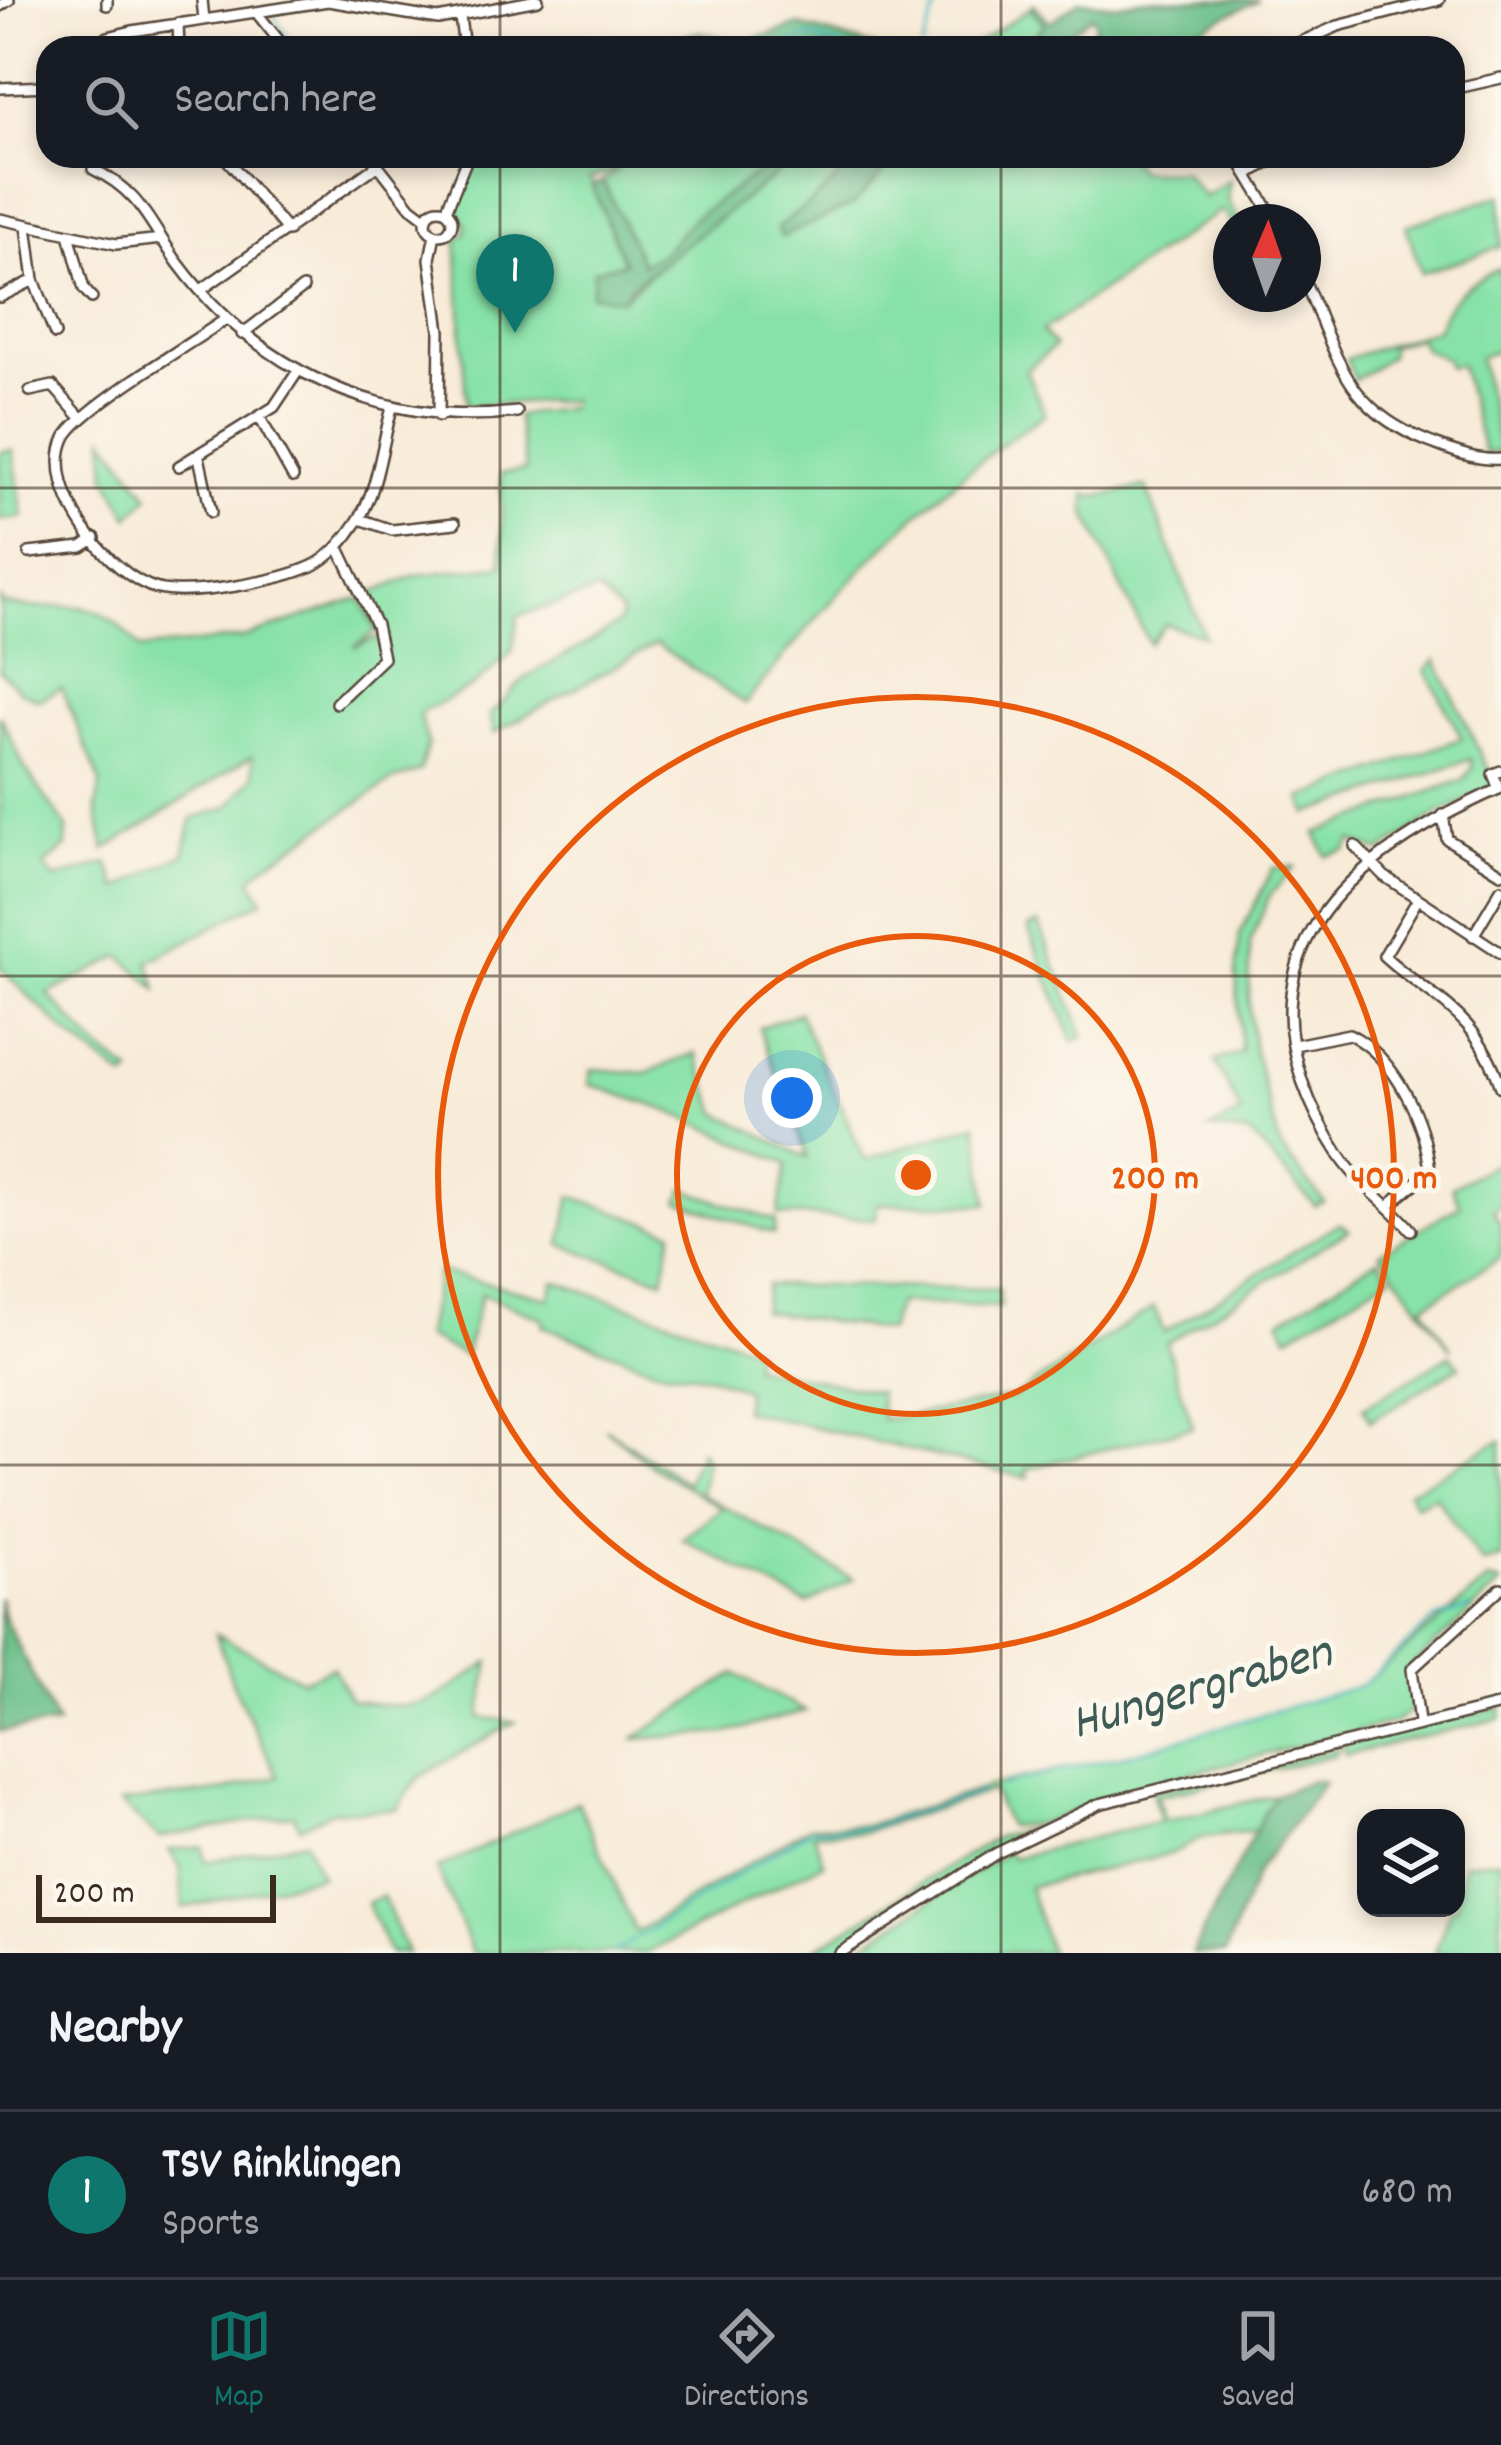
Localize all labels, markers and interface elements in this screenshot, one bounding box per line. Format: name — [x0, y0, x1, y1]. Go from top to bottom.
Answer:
search box — [36, 36, 1465, 168]
icon: search — [78, 69, 144, 135]
text: Search here — [174, 70, 377, 134]
north arrow — [1213, 204, 1321, 312]
pin: 1 — [476, 234, 554, 333]
your location — [762, 1068, 822, 1128]
centre of rings — [895, 1154, 937, 1196]
text: 200 m — [1111, 1155, 1199, 1207]
text: 400 m — [1350, 1155, 1438, 1207]
water label: Hungergraben — [1063, 1619, 1342, 1763]
map controls — [1357, 1809, 1465, 1917]
button: layers — [1357, 1809, 1465, 1917]
scale bar — [36, 1869, 276, 1922]
text: 200 m — [54, 1872, 135, 1919]
text: Nearby — [48, 1995, 181, 2067]
text: TSV Rinklingen — [162, 2135, 401, 2199]
text: 1 — [83, 2167, 91, 2222]
text: 680 m — [1361, 2167, 1453, 2222]
text: Sports — [162, 2199, 260, 2254]
tab: Map — [206, 2303, 272, 2422]
tab: Directions — [684, 2303, 809, 2422]
tab: Saved — [1221, 2303, 1295, 2422]

